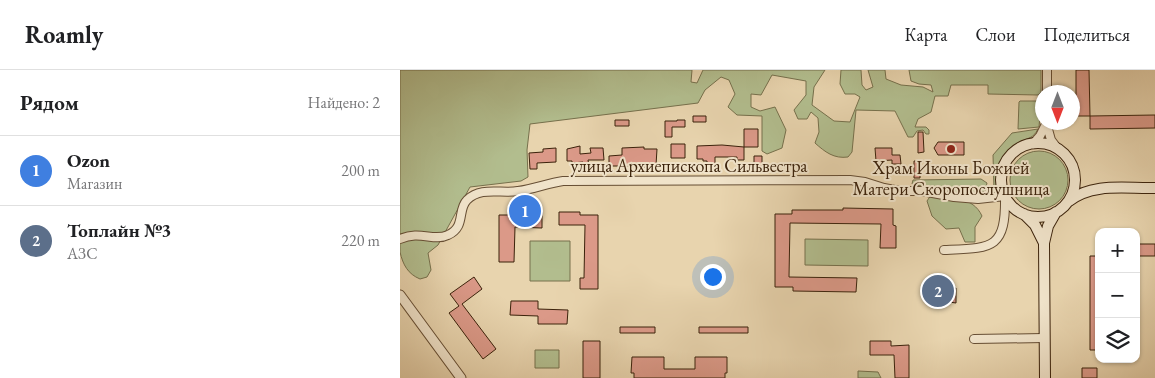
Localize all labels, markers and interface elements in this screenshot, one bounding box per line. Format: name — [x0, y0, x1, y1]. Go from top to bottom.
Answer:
text: Roamly — [25, 19, 103, 50]
text: Карта — [905, 23, 948, 46]
text: Слои — [976, 23, 1015, 46]
text: Поделиться — [1043, 23, 1130, 46]
north arrow — [1035, 85, 1080, 130]
text: Рядом — [20, 89, 79, 116]
text: Найдено: 2 — [308, 92, 380, 113]
marker: Храм Иконы Божией Матери Скоропослушница — [945, 143, 957, 155]
text: Ozon — [67, 148, 110, 173]
street label: улица Архиепископа Сильвестра — [571, 154, 808, 177]
place label: Храм Иконы Божией Матери Скоропослушница — [852, 156, 1050, 200]
text: 1 — [32, 160, 40, 181]
text: 200 m — [341, 160, 380, 181]
text: Магазин — [67, 173, 122, 194]
pin: 1 — [509, 192, 541, 230]
text: Топлайн №3 — [67, 218, 171, 243]
map controls — [1095, 228, 1140, 363]
button: + — [1095, 228, 1140, 273]
text: 2 — [32, 230, 40, 251]
text: 220 m — [341, 230, 380, 251]
text: АЗС — [67, 243, 98, 264]
your location — [700, 264, 726, 290]
pin: 2 — [922, 272, 954, 310]
button: − — [1095, 273, 1140, 318]
button: layers — [1095, 318, 1140, 363]

